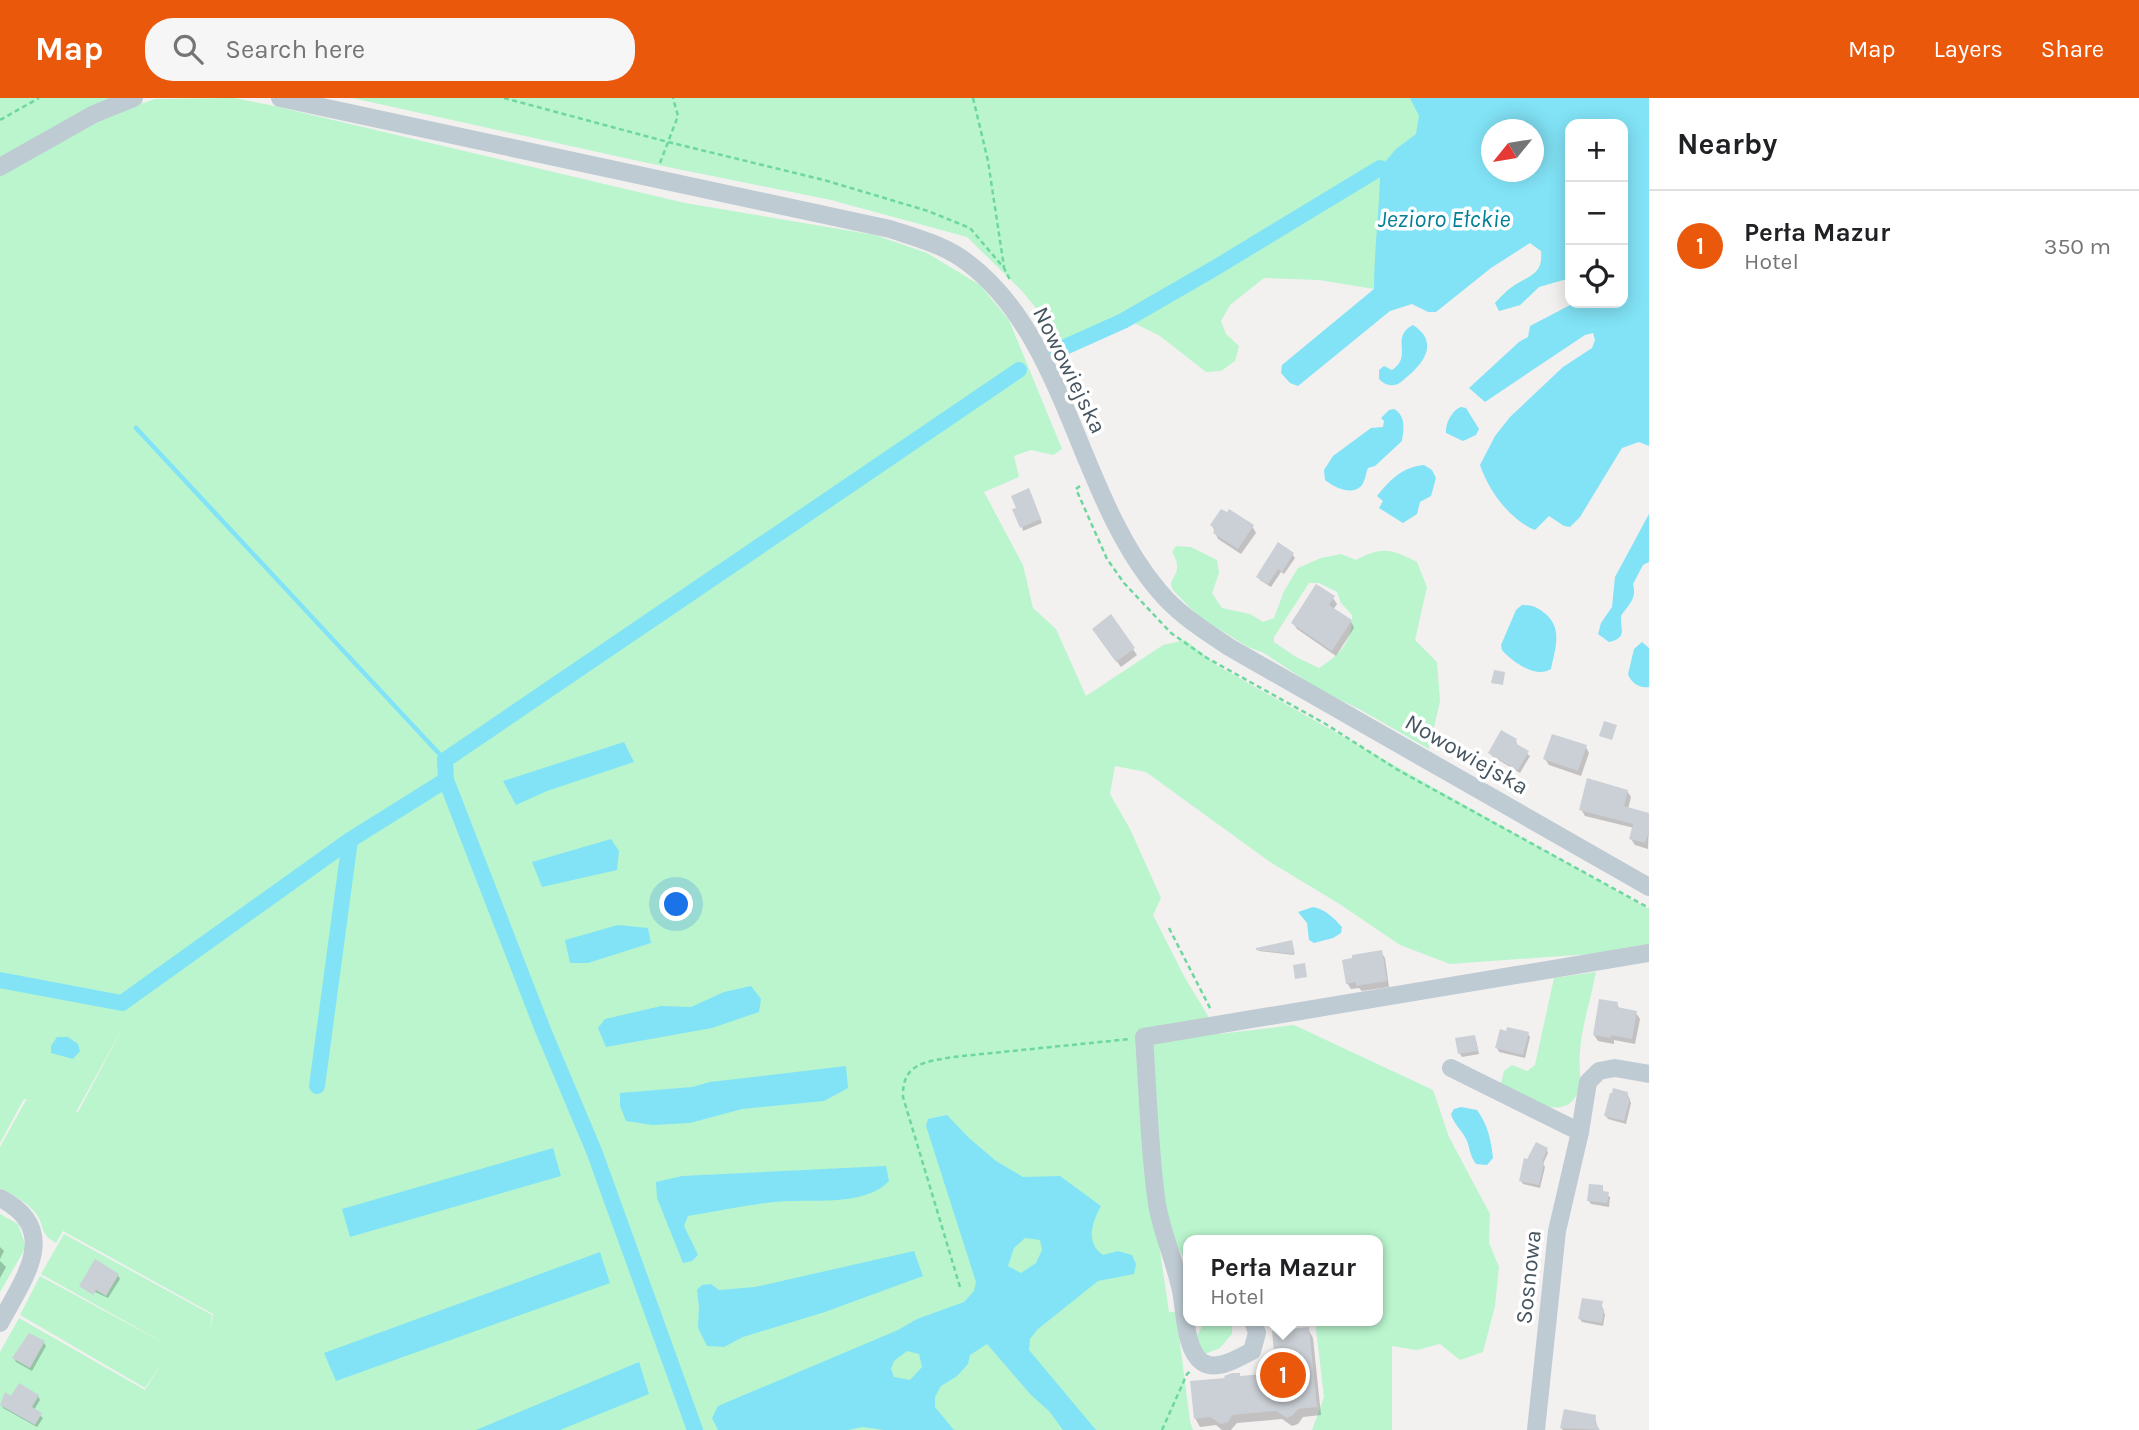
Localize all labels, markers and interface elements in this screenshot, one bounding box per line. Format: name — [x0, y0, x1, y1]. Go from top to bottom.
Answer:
search box — [145, 18, 635, 81]
text: Map — [35, 30, 103, 68]
icon: search — [169, 30, 207, 68]
text: Search here — [225, 34, 365, 65]
text: Map — [1848, 35, 1896, 63]
text: Layers — [1934, 35, 2003, 63]
text: Share — [2041, 35, 2104, 63]
north arrow — [1481, 119, 1544, 182]
map controls — [1565, 119, 1628, 308]
button: + — [1565, 119, 1628, 182]
text: Nearby — [1677, 126, 1777, 162]
button: − — [1565, 182, 1628, 245]
water label: Jezioro Ełckie — [1378, 205, 1510, 233]
text: Perła Mazur — [1744, 217, 1890, 248]
text: 1 — [1696, 233, 1704, 260]
text: 350 m — [2044, 233, 2111, 260]
button: locate — [1565, 245, 1628, 308]
text: Hotel — [1744, 248, 1799, 275]
street label: Nowowiejska — [1027, 302, 1112, 438]
street label: Nowowiejska — [1400, 708, 1533, 801]
your location — [659, 887, 693, 921]
street label: Sosnowa — [1510, 1229, 1547, 1325]
popup — [1183, 1235, 1383, 1326]
text: Perła Mazur — [1210, 1252, 1356, 1283]
text: Hotel — [1210, 1283, 1265, 1310]
pin: 1 — [1260, 1349, 1306, 1401]

